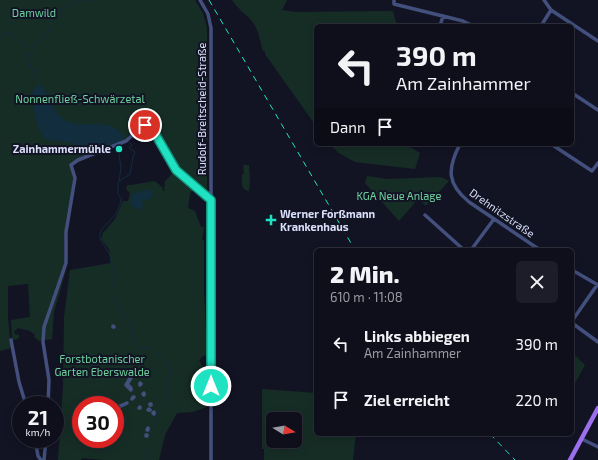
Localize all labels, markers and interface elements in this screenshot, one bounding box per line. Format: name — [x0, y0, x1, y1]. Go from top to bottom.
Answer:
park label: Damwild — [12, 6, 56, 19]
text: 390 m — [396, 38, 477, 72]
icon: left — [330, 40, 382, 92]
street label: Rudolf-Breitscheid-Straße — [195, 43, 208, 175]
text: Am Zainhammer — [396, 72, 531, 94]
park label: Nonnenfließ-Schwärzetal — [15, 92, 146, 105]
pin — [128, 108, 162, 142]
icon: arrive — [134, 114, 156, 136]
icon: arrive — [374, 116, 396, 138]
text: Dann — [330, 118, 366, 136]
place label: Zainhammermühle — [13, 142, 111, 155]
marker: Zainhammermühle — [114, 144, 124, 154]
street label: Drehnitzstraße — [467, 185, 537, 240]
park label: KGA Neue Anlage — [357, 189, 441, 202]
place label: Werner Forßmann Krankenhaus — [280, 207, 375, 233]
marker: Werner Forßmann Krankenhaus — [265, 214, 277, 226]
text: 2 Min. — [330, 259, 399, 288]
button: close — [516, 261, 558, 303]
text: 610 m · 11:08 — [330, 289, 403, 305]
text: Links abbiegen — [364, 327, 470, 345]
icon: left — [330, 333, 352, 355]
text: 390 m — [516, 335, 558, 353]
text: Am Zainhammer — [364, 345, 461, 361]
park label: Forstbotanischer Garten Eberswalde — [54, 352, 150, 378]
position arrow — [190, 365, 232, 407]
icon: arrive — [330, 389, 352, 411]
text: Ziel erreicht — [364, 391, 450, 409]
text: 220 m — [516, 391, 558, 409]
speed limit sign: 30 — [72, 396, 124, 448]
text: 21 — [28, 405, 48, 429]
north arrow — [266, 412, 302, 448]
map controls — [266, 412, 302, 448]
text: km/h — [26, 426, 50, 438]

